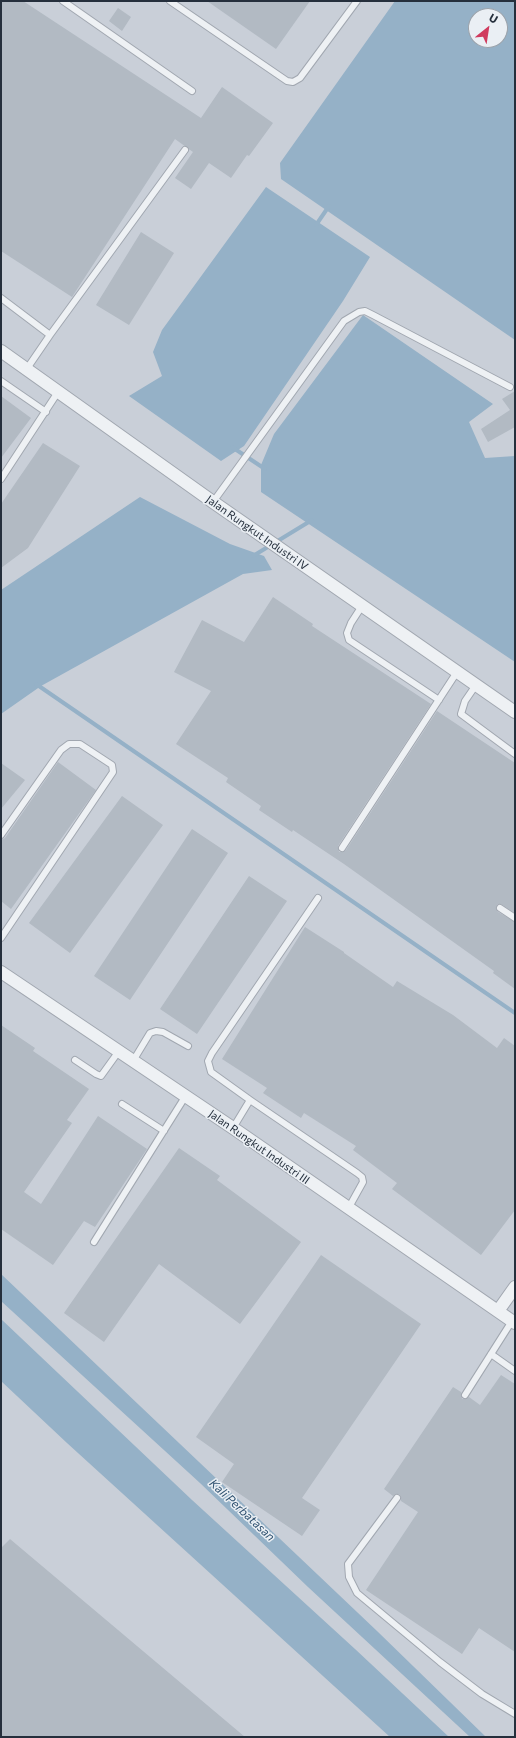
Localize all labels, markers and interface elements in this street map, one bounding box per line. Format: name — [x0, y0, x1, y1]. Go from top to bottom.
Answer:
north arrow — [468, 8, 508, 48]
text: U — [487, 10, 500, 26]
street label: Jalan Rungkut Industri IV — [203, 493, 311, 573]
street label: Jalan Rungkut Industri III — [206, 1107, 312, 1187]
water label: Kali Perbatasan — [206, 1476, 278, 1544]

